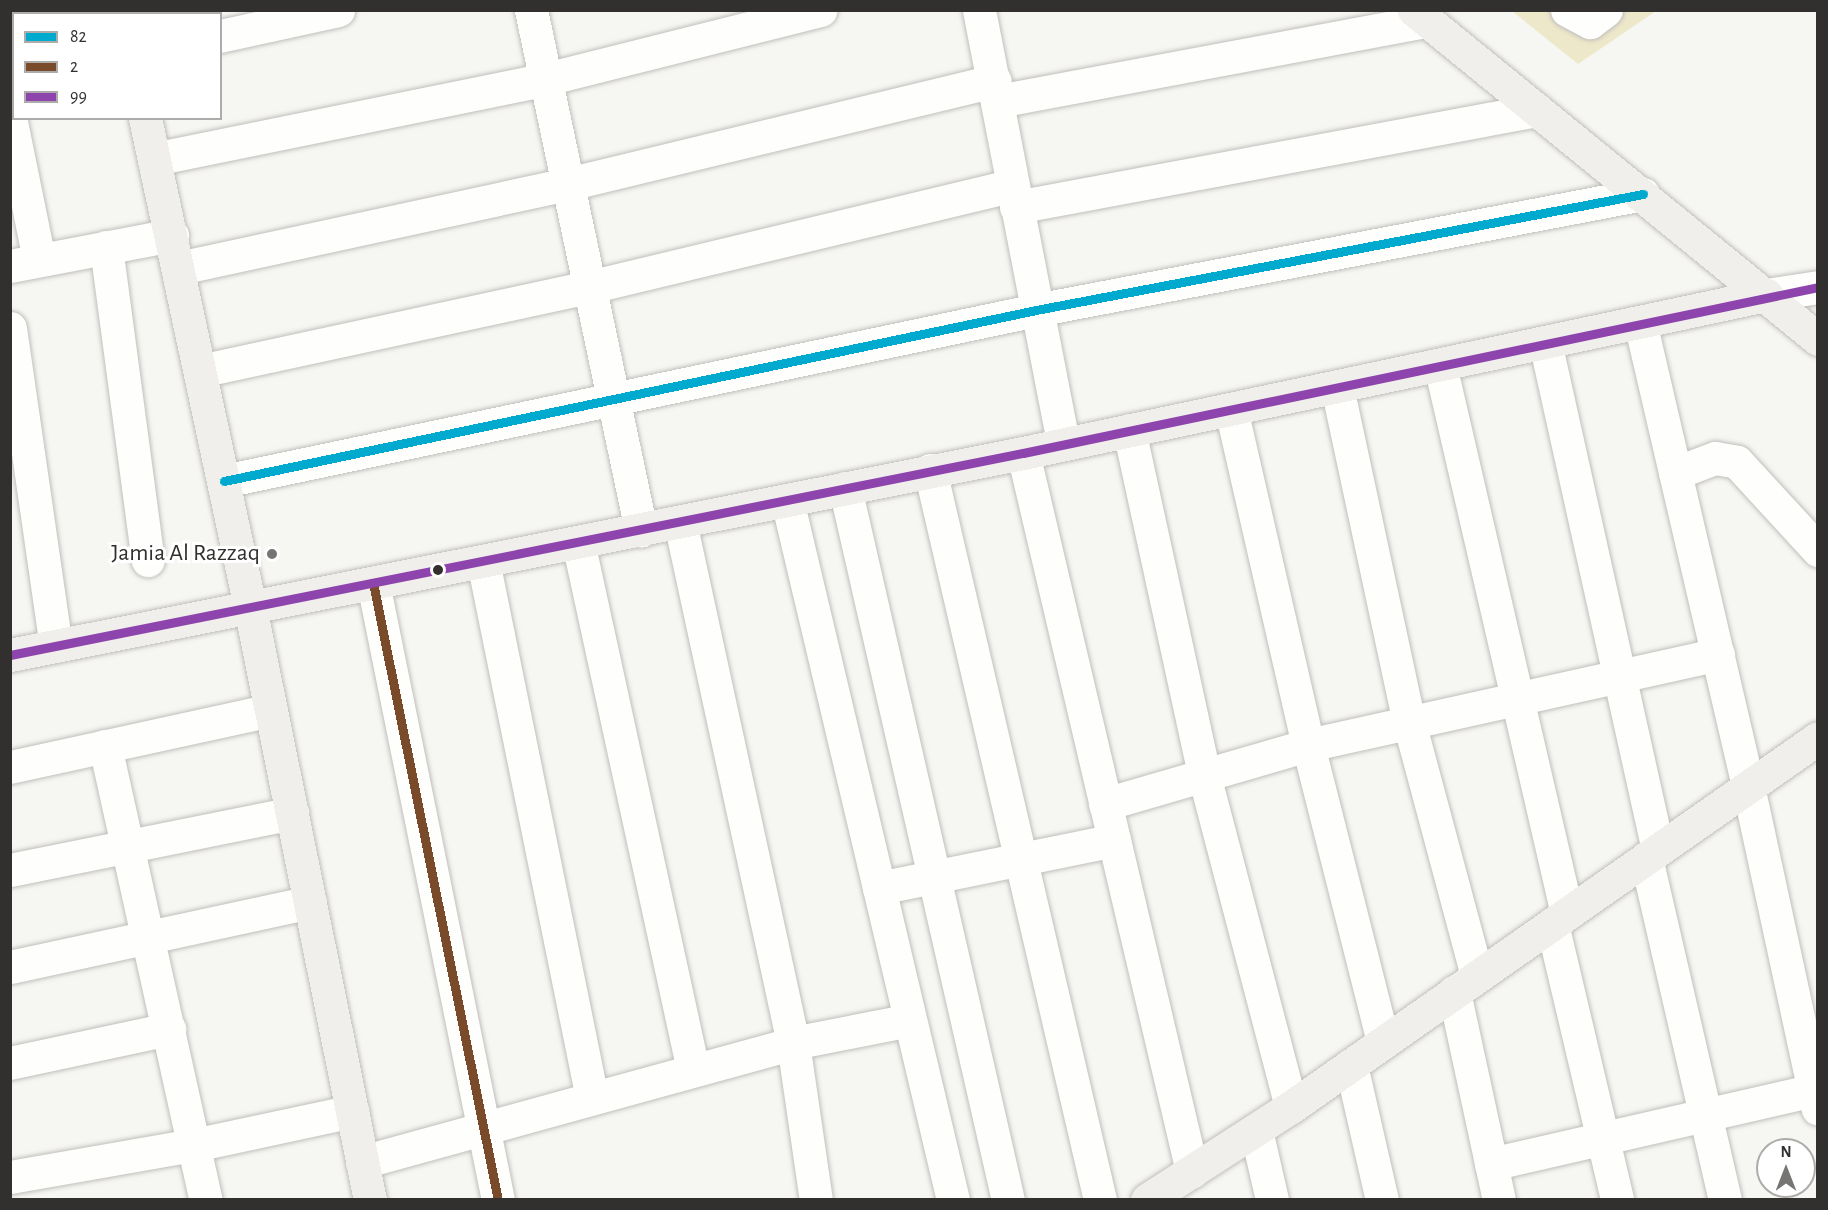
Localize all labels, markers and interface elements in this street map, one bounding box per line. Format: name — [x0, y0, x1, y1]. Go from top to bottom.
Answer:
legend — [12, 12, 222, 120]
text: 82 — [70, 28, 87, 46]
text: 2 — [70, 58, 78, 76]
text: 99 — [70, 88, 87, 106]
place label: Jamia Al Razzaq — [111, 540, 260, 568]
marker: Jamia Al Razzaq — [265, 547, 279, 561]
unlabelled marker — [432, 564, 444, 576]
north arrow — [1756, 1138, 1816, 1198]
text: N — [1780, 1144, 1792, 1160]

